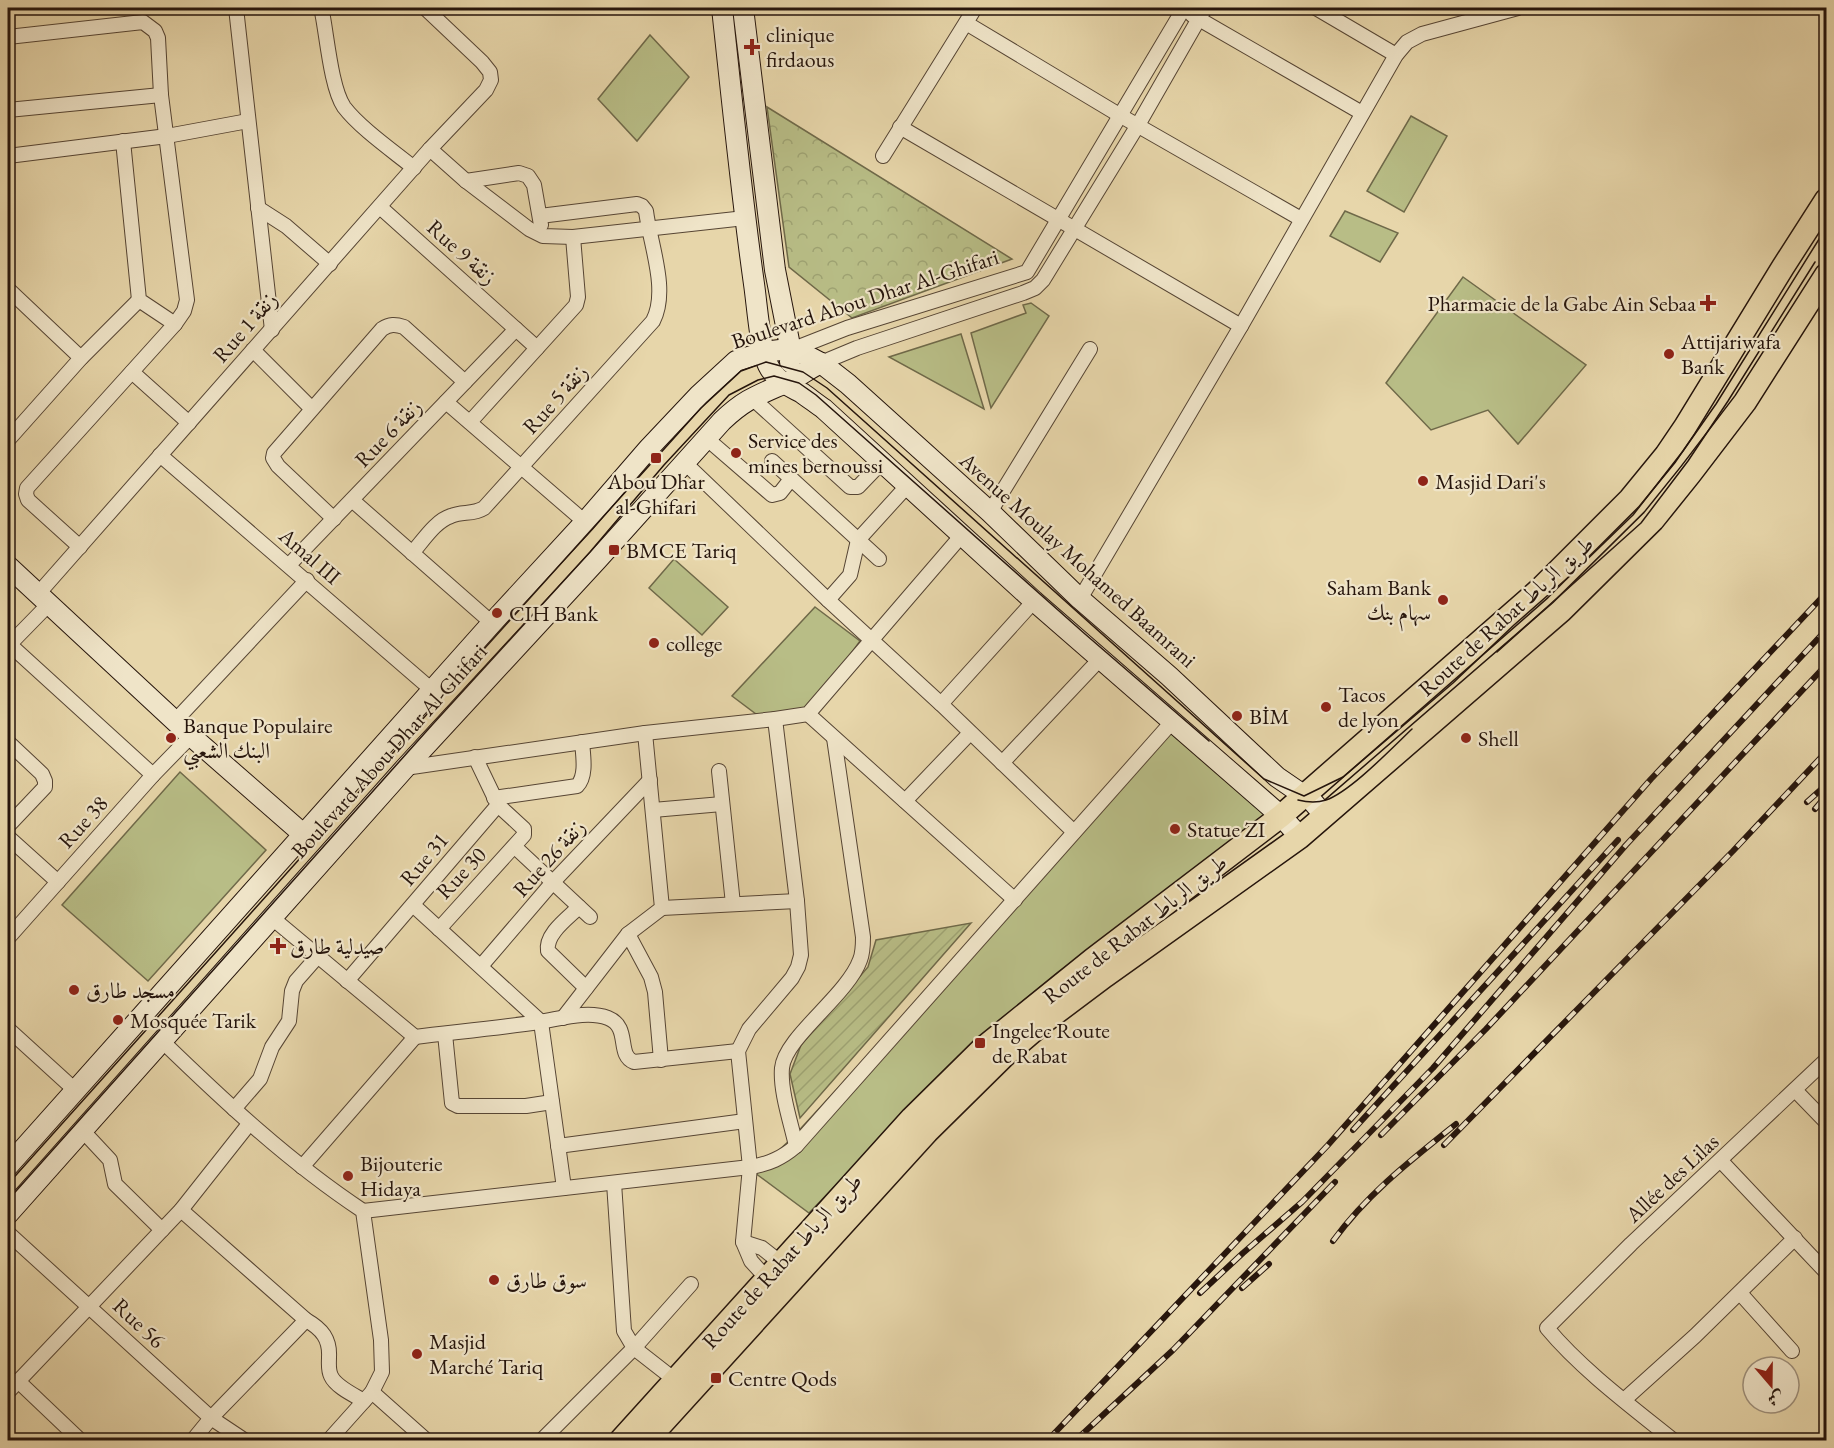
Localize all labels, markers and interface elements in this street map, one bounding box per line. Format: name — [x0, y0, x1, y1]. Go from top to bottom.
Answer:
place label: clinique firdaous — [766, 20, 835, 74]
marker: clinique firdaous — [743, 38, 761, 56]
street label: Rue 9 زنقة — [421, 213, 503, 291]
street label: Boulevard Abou Dhar Al-Ghifari — [728, 242, 1002, 356]
street label: Rue 1 زنقة — [206, 285, 284, 369]
place label: Pharmacie de la Gabe Ain Sebaa — [1428, 289, 1696, 318]
marker: Pharmacie de la Gabe Ain Sebaa — [1701, 296, 1715, 310]
place label: Attijariwafa Bank — [1680, 327, 1781, 381]
marker: Attijariwafa Bank — [1662, 347, 1676, 361]
street label: Rue 5 زنقة — [516, 358, 594, 440]
street label: Rue 6 زنقة — [348, 392, 428, 474]
place label: Service des mines bernoussi — [748, 426, 883, 480]
street label: Avenue Moulay Mohamed Baamrani — [953, 445, 1203, 674]
marker: Service des mines bernoussi — [729, 446, 743, 460]
marker: Abou Dhar al-Ghifari — [649, 451, 663, 465]
place label: Abou Dhar al-Ghifari — [606, 467, 705, 521]
place label: Masjid Dari's — [1435, 467, 1546, 496]
marker: Masjid Dari's — [1416, 474, 1430, 488]
street label: Amal III — [272, 520, 348, 591]
street label: Route de Rabat طريق الرباط — [1412, 529, 1600, 703]
place label: BMCE Tariq — [626, 536, 737, 565]
marker: BMCE Tariq — [607, 543, 621, 557]
place label: Saham Bank سهام بنك — [1327, 573, 1432, 632]
marker: Saham Bank سهام بنك — [1436, 593, 1450, 607]
place label: CIH Bank — [509, 599, 599, 628]
marker: CIH Bank — [490, 606, 504, 620]
place label: college — [666, 629, 723, 658]
marker: college — [647, 636, 661, 650]
street label: Boulevard Abou Dhar Al-Ghifari — [285, 637, 493, 865]
place label: Tacos de lyon — [1338, 680, 1399, 734]
marker: Tacos de lyon — [1319, 700, 1333, 714]
place label: BİM — [1249, 702, 1289, 731]
marker: BİM — [1230, 709, 1244, 723]
place label: Banque Populaire البنك الشعبي — [183, 711, 333, 771]
place label: Shell — [1478, 724, 1519, 753]
marker: Banque Populaire البنك الشعبي — [164, 731, 178, 745]
marker: Shell — [1459, 731, 1473, 745]
street label: Rue 38 — [52, 789, 114, 855]
street label: Rue 26 زنقة — [506, 813, 592, 903]
place label: Statue ZI — [1187, 815, 1266, 844]
marker: Statue ZI — [1168, 822, 1182, 836]
street label: Rue 31 — [393, 826, 455, 892]
street label: Rue 30 — [429, 840, 493, 905]
street label: Route de Rabat طريق الرباط — [1037, 848, 1233, 1010]
place label: صيدلية طارق — [290, 932, 384, 961]
marker: صيدلية طارق — [271, 939, 285, 953]
place label: مسجد طارق — [86, 976, 175, 1005]
marker: مسجد طارق — [67, 983, 81, 997]
place label: Mosquée Tarik — [130, 1006, 257, 1035]
marker: Mosquée Tarik — [111, 1013, 125, 1027]
place label: Ingelec Route de Rabat — [992, 1016, 1110, 1070]
marker: Ingelec Route de Rabat — [973, 1036, 987, 1050]
street label: Allée des Lilas — [1618, 1127, 1725, 1229]
place label: Bijouterie Hidaya — [360, 1149, 443, 1203]
street label: Route de Rabat طريق الرباط — [695, 1167, 869, 1355]
marker: Bijouterie Hidaya — [341, 1169, 355, 1183]
place label: سوق طارق — [506, 1266, 587, 1295]
marker: سوق طارق — [487, 1273, 501, 1287]
street label: Rue 56 — [107, 1291, 172, 1355]
place label: Masjid Marché Tariq — [429, 1327, 544, 1381]
marker: Masjid Marché Tariq — [410, 1347, 424, 1361]
north arrow — [1741, 1355, 1801, 1415]
place label: Centre Qods — [728, 1364, 837, 1393]
marker: Centre Qods — [709, 1371, 723, 1385]
text: ش — [1765, 1386, 1787, 1411]

